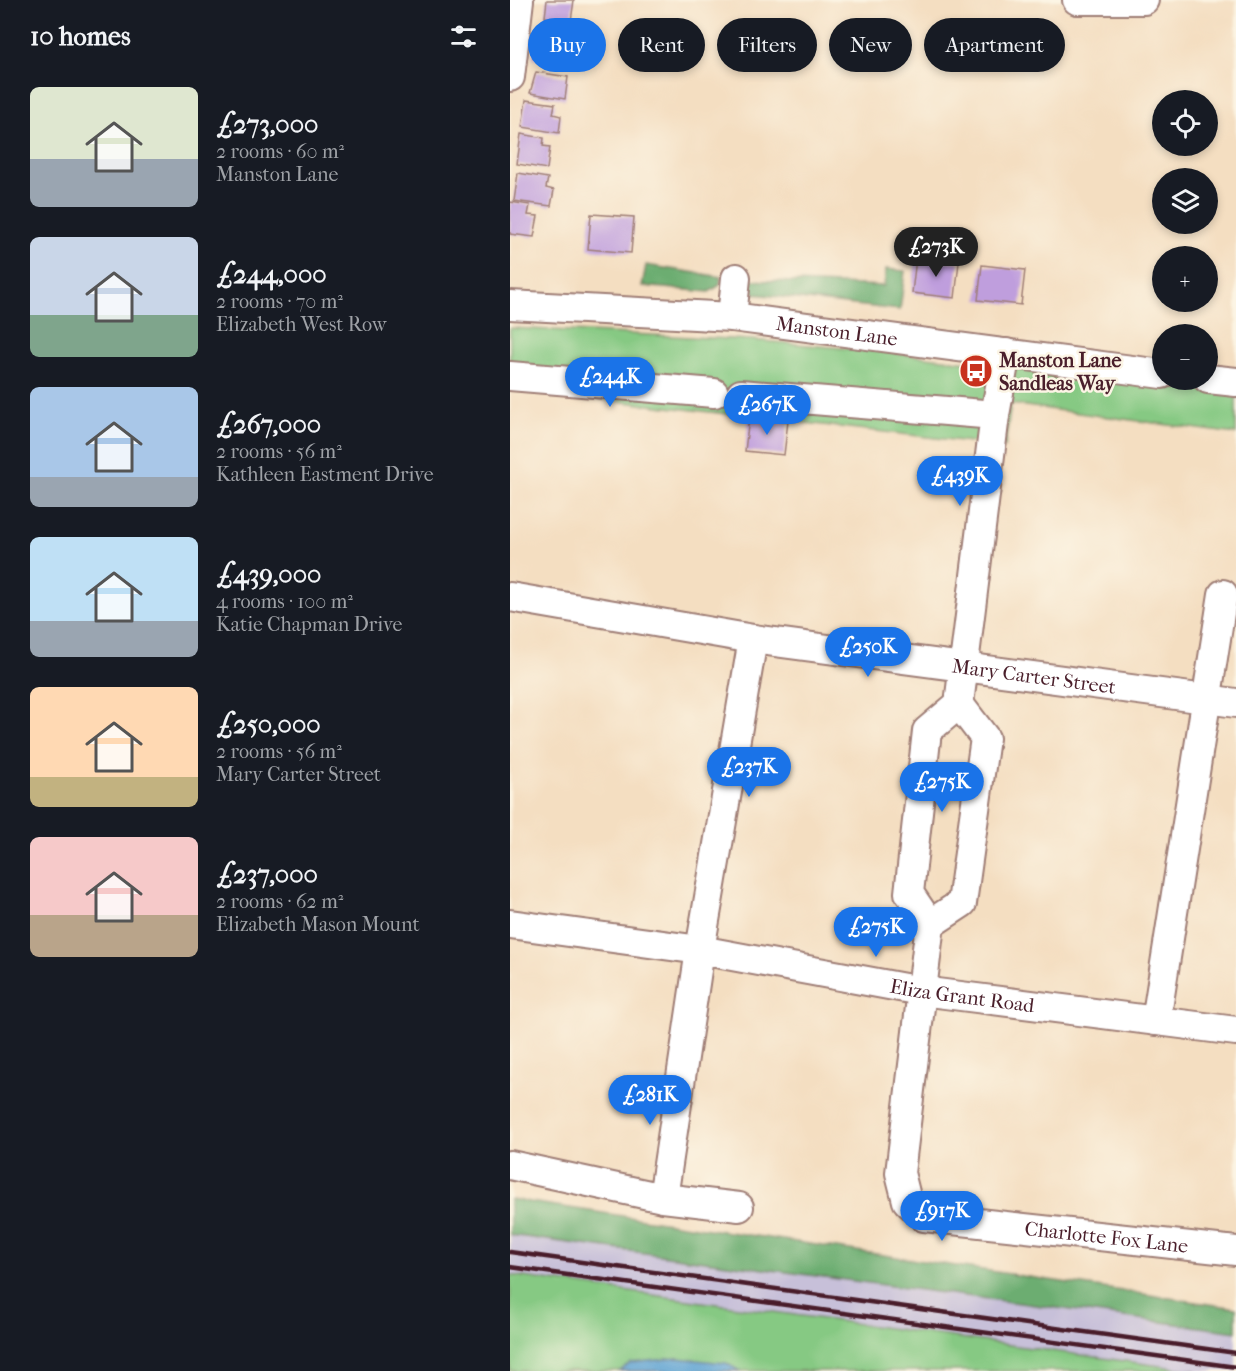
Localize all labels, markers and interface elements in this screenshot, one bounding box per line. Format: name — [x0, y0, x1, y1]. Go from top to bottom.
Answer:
chip: Buy — [528, 18, 606, 72]
chip: Rent — [618, 18, 705, 72]
chip: Filters — [717, 18, 817, 72]
chip: New — [829, 18, 912, 72]
chip: Apartment — [924, 18, 1065, 72]
icon: filters — [447, 20, 480, 53]
text: 10 homes — [30, 21, 131, 52]
map controls — [1152, 90, 1218, 390]
button: locate — [1152, 90, 1218, 156]
text: £273,000 — [216, 109, 318, 140]
icon: home — [78, 111, 150, 183]
text: 2 rooms · 60 m² — [216, 140, 344, 163]
text: Manston Lane — [216, 163, 338, 186]
button: layers — [1152, 168, 1218, 234]
pin: £273K — [894, 227, 978, 278]
text: £273K — [908, 235, 964, 258]
button: + — [1152, 246, 1218, 312]
text: £244,000 — [216, 259, 327, 290]
icon: home — [78, 261, 150, 333]
text: 2 rooms · 70 m² — [216, 290, 343, 313]
street label: Manston Lane — [775, 311, 899, 350]
text: Elizabeth West Row — [216, 313, 387, 336]
button: − — [1152, 324, 1218, 390]
place label: Manston Lane Sandleas Way — [998, 349, 1121, 395]
bus stop icon: Manston Lane Sandleas Way — [958, 353, 994, 389]
pin: £244K — [568, 357, 652, 408]
text: £244K — [579, 365, 641, 388]
pin: £267K — [725, 385, 809, 436]
text: £267K — [738, 393, 796, 416]
text: £267,000 — [216, 409, 321, 440]
icon: home — [78, 411, 150, 483]
text: 2 rooms · 56 m² — [216, 440, 342, 463]
pin: £439K — [918, 456, 1002, 507]
text: Kathleen Eastment Drive — [216, 463, 434, 486]
text: £439K — [931, 464, 989, 487]
text: £439,000 — [216, 559, 321, 590]
icon: home — [78, 561, 150, 633]
text: 4 rooms · 100 m² — [216, 590, 353, 613]
text: Katie Chapman Drive — [216, 613, 402, 636]
pin: £250K — [826, 627, 910, 678]
text: £250K — [839, 635, 897, 658]
street label: Mary Carter Street — [951, 654, 1117, 698]
text: £250,000 — [216, 709, 321, 740]
icon: home — [78, 711, 150, 783]
text: 2 rooms · 56 m² — [216, 740, 342, 763]
pin: £237K — [707, 747, 791, 798]
text: £237K — [721, 755, 777, 778]
pin: £275K — [900, 762, 984, 813]
text: Mary Carter Street — [216, 763, 381, 786]
text: £275K — [914, 770, 970, 793]
text: £237,000 — [216, 859, 318, 890]
icon: home — [78, 861, 150, 933]
text: 2 rooms · 62 m² — [216, 890, 343, 913]
pin: £275K — [834, 907, 918, 958]
text: Elizabeth Mason Mount — [216, 913, 420, 936]
text: £275K — [848, 915, 904, 938]
street label: Eliza Grant Road — [888, 974, 1037, 1017]
pin: £281K — [608, 1075, 692, 1126]
text: £281K — [622, 1083, 678, 1106]
pin: £917K — [900, 1191, 984, 1242]
text: £917K — [914, 1199, 970, 1222]
street label: Charlotte Fox Lane — [1024, 1217, 1189, 1257]

